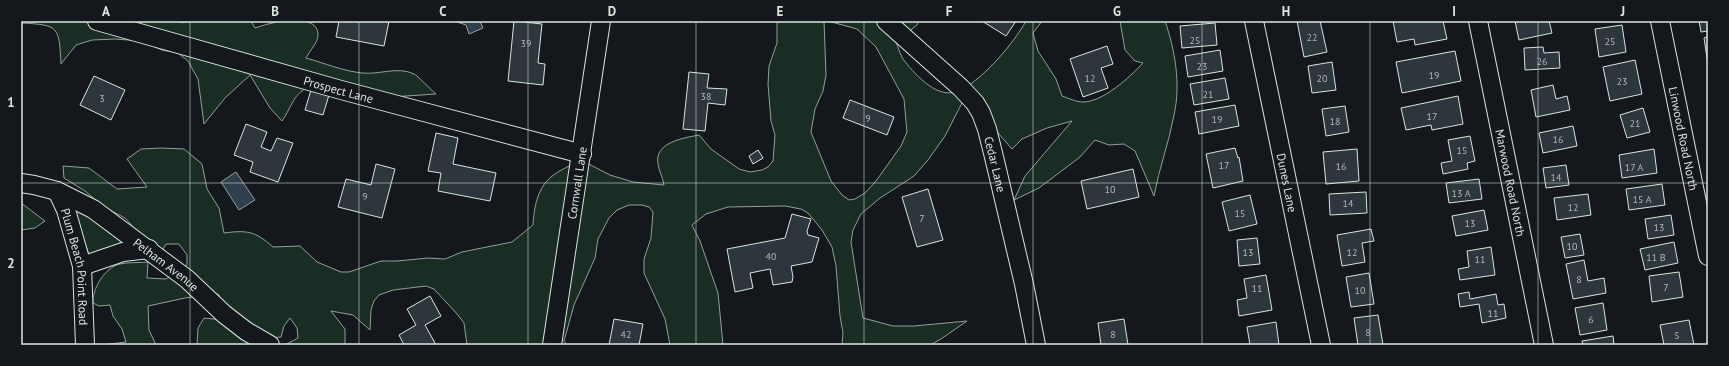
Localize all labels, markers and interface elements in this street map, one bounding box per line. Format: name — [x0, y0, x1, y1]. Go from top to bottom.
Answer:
text: A — [102, 3, 110, 20]
text: B — [271, 3, 279, 20]
text: C — [439, 3, 447, 20]
text: D — [608, 3, 616, 20]
text: E — [777, 3, 784, 20]
text: F — [946, 3, 953, 20]
text: G — [1113, 3, 1121, 20]
text: H — [1282, 3, 1290, 20]
text: I — [1452, 3, 1456, 20]
text: J — [1620, 3, 1625, 20]
house number: 22 — [1307, 31, 1317, 44]
house number: 25 — [1190, 34, 1200, 47]
house number: 25 — [1605, 35, 1615, 48]
house number: 39 — [521, 37, 531, 50]
house number: 26 — [1537, 55, 1547, 68]
house number: 23 — [1197, 60, 1207, 73]
house number: 19 — [1429, 69, 1439, 82]
street label: Prospect Lane — [302, 72, 375, 106]
house number: 12 — [1085, 72, 1095, 85]
house number: 20 — [1317, 72, 1328, 85]
house number: 23 — [1617, 75, 1627, 88]
street label: Linwood Road North — [1666, 85, 1702, 192]
house number: 21 — [1203, 88, 1213, 101]
house number: 38 — [701, 90, 711, 103]
house number: 3 — [99, 92, 105, 105]
text: 1 — [7, 94, 15, 111]
house number: 17 — [1427, 110, 1437, 123]
house number: 9 — [865, 112, 871, 125]
house number: 19 — [1212, 113, 1222, 126]
house number: 18 — [1330, 115, 1340, 128]
house number: 21 — [1630, 117, 1640, 130]
street label: Marwood Road North — [1493, 128, 1529, 238]
house number: 16 — [1553, 133, 1563, 146]
street label: Cedar Lane — [982, 135, 1010, 194]
house number: 15 — [1457, 144, 1467, 157]
street label: Cornwall Lane — [564, 146, 589, 220]
street label: Dunes Lane — [1274, 152, 1301, 213]
house number: 17 — [1219, 159, 1229, 172]
house number: 16 — [1336, 160, 1346, 173]
house number: 17 A — [1625, 161, 1643, 174]
house number: 14 — [1551, 171, 1562, 184]
house number: 10 — [1105, 183, 1116, 196]
house number: 13 A — [1451, 187, 1471, 200]
house number: 9 — [362, 190, 368, 203]
house number: 15 A — [1632, 193, 1652, 206]
house number: 14 — [1343, 197, 1354, 210]
house number: 12 — [1568, 201, 1578, 214]
street label: Plum Beach Point Road — [58, 206, 92, 326]
house number: 15 — [1235, 207, 1245, 220]
house number: 7 — [919, 212, 925, 225]
house number: 13 — [1465, 217, 1475, 230]
house number: 13 — [1654, 221, 1664, 234]
street label: Pelham Avenue — [131, 234, 202, 294]
house number: 10 — [1567, 240, 1578, 253]
house number: 13 — [1243, 246, 1253, 259]
house number: 12 — [1347, 246, 1357, 259]
house number: 40 — [766, 250, 777, 263]
house number: 11 B — [1646, 251, 1666, 264]
house number: 11 — [1475, 253, 1485, 266]
text: 2 — [7, 255, 15, 272]
house number: 8 — [1576, 273, 1582, 286]
house number: 7 — [1663, 281, 1669, 294]
house number: 11 — [1252, 282, 1262, 295]
house number: 10 — [1355, 284, 1366, 297]
house number: 11 — [1488, 307, 1498, 320]
house number: 6 — [1588, 313, 1594, 326]
house number: 8 — [1365, 326, 1371, 339]
house number: 42 — [621, 328, 631, 341]
house number: 8 — [1110, 328, 1116, 341]
house number: 5 — [1674, 329, 1680, 342]

